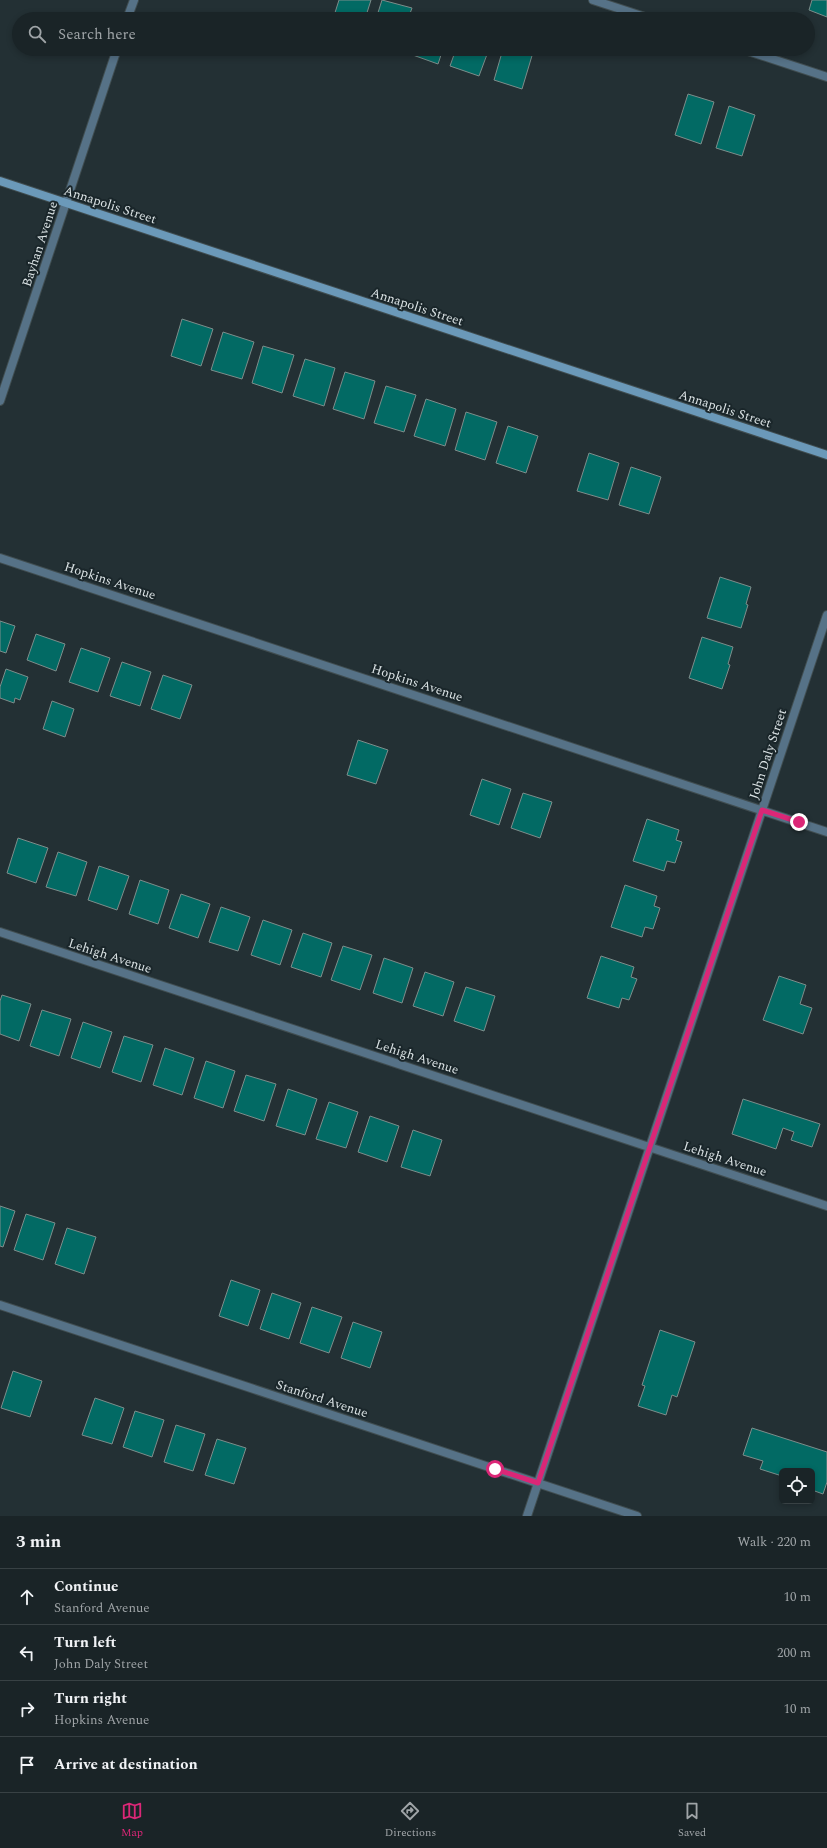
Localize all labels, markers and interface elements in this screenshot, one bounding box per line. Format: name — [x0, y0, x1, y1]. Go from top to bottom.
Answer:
search box — [12, 12, 815, 56]
icon: search — [26, 23, 48, 45]
text: Search here — [58, 23, 136, 46]
street label: Annapolis Street — [61, 181, 159, 230]
street label: Bayhan Avenue — [17, 199, 63, 289]
street label: Annapolis Street — [368, 283, 466, 332]
street label: Annapolis Street — [676, 385, 774, 434]
street label: Hopkins Avenue — [62, 557, 158, 605]
street label: Hopkins Avenue — [369, 659, 465, 707]
street label: John Daly Street — [744, 706, 792, 802]
route end — [790, 813, 808, 831]
street label: Lehigh Avenue — [66, 933, 154, 979]
street label: Lehigh Avenue — [373, 1034, 461, 1080]
street label: Lehigh Avenue — [681, 1136, 769, 1182]
street label: Stanford Avenue — [273, 1375, 371, 1423]
route start — [486, 1460, 504, 1478]
map controls — [779, 1468, 815, 1504]
button: locate — [779, 1468, 815, 1504]
text: 3 min — [16, 1529, 61, 1555]
text: Walk · 220 m — [737, 1532, 811, 1552]
text: Continue — [54, 1575, 119, 1598]
icon: ahead — [16, 1586, 38, 1608]
text: 10 m — [784, 1587, 811, 1607]
text: Stanford Avenue — [54, 1598, 150, 1618]
text: Turn left — [54, 1631, 116, 1654]
icon: left — [16, 1642, 38, 1664]
text: 200 m — [777, 1643, 811, 1663]
text: John Daly Street — [54, 1654, 148, 1674]
text: Turn right — [54, 1687, 127, 1710]
icon: right — [16, 1698, 38, 1720]
text: 10 m — [784, 1699, 811, 1719]
text: Hopkins Avenue — [54, 1710, 149, 1730]
text: Arrive at destination — [54, 1753, 198, 1776]
icon: arrive — [16, 1754, 38, 1776]
tab: Map — [121, 1800, 143, 1841]
tab: Directions — [385, 1800, 436, 1841]
tab: Saved — [678, 1800, 706, 1841]

